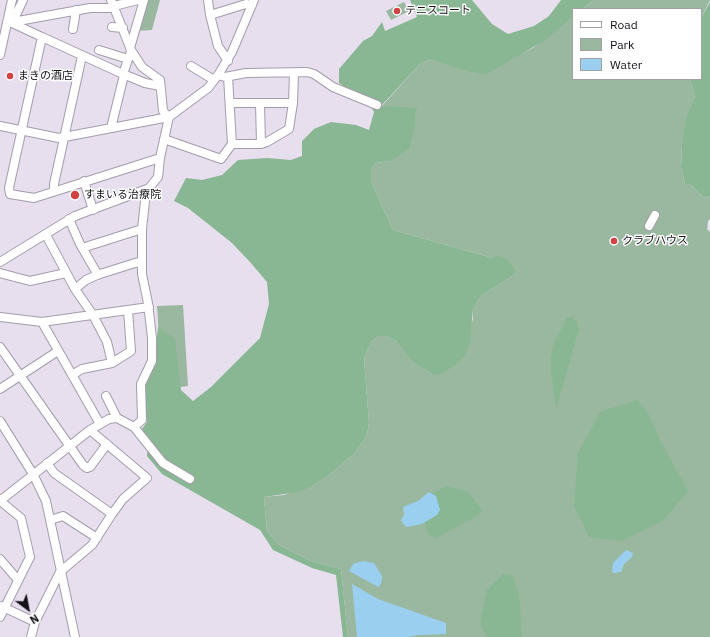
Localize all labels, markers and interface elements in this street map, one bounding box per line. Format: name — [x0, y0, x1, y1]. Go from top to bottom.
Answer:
place label: テニスコート — [405, 4, 471, 18]
marker: テニスコート — [392, 6, 402, 16]
legend — [572, 8, 702, 80]
text: Road — [610, 17, 638, 32]
text: Park — [610, 37, 634, 52]
text: Water — [610, 57, 642, 72]
place label: まきの酒店 — [18, 69, 73, 83]
marker: まきの酒店 — [5, 71, 15, 81]
place label: すまいる治療院 — [84, 188, 161, 202]
marker: すまいる治療院 — [69, 189, 81, 201]
place label: クラブハウス — [622, 234, 688, 248]
marker: クラブハウス — [609, 236, 619, 246]
north arrow — [8, 589, 48, 629]
text: N — [27, 611, 41, 627]

